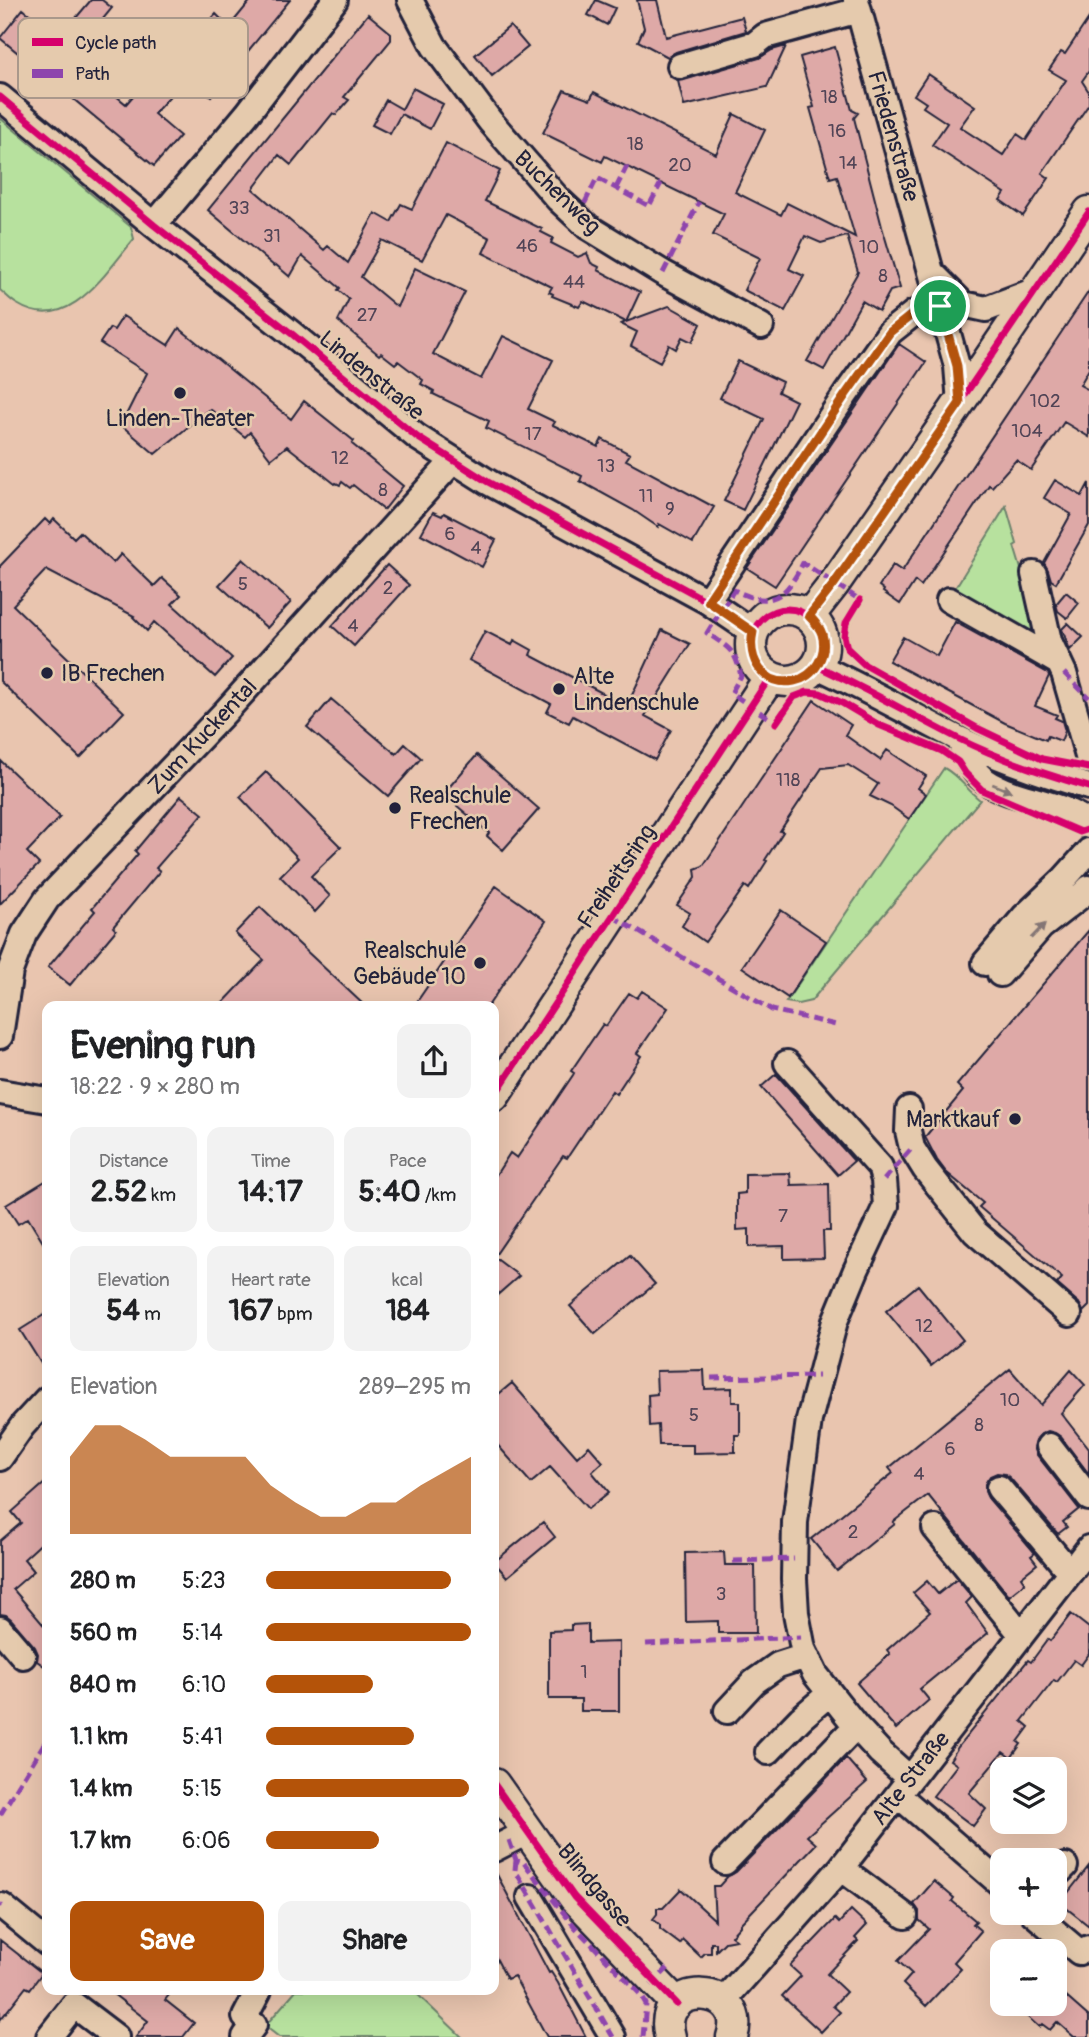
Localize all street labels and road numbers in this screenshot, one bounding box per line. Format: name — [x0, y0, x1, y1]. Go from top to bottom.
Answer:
street label: Friedenstraße — [861, 67, 926, 206]
street label: Buchenweg — [508, 144, 607, 241]
street label: Lindenstraße — [313, 324, 431, 427]
street label: Zum Kuckental — [141, 672, 263, 800]
street label: Freiheitsring — [571, 819, 662, 934]
street label: Alte Straße — [865, 1725, 957, 1831]
street label: Blindgasse — [551, 1837, 638, 1934]

